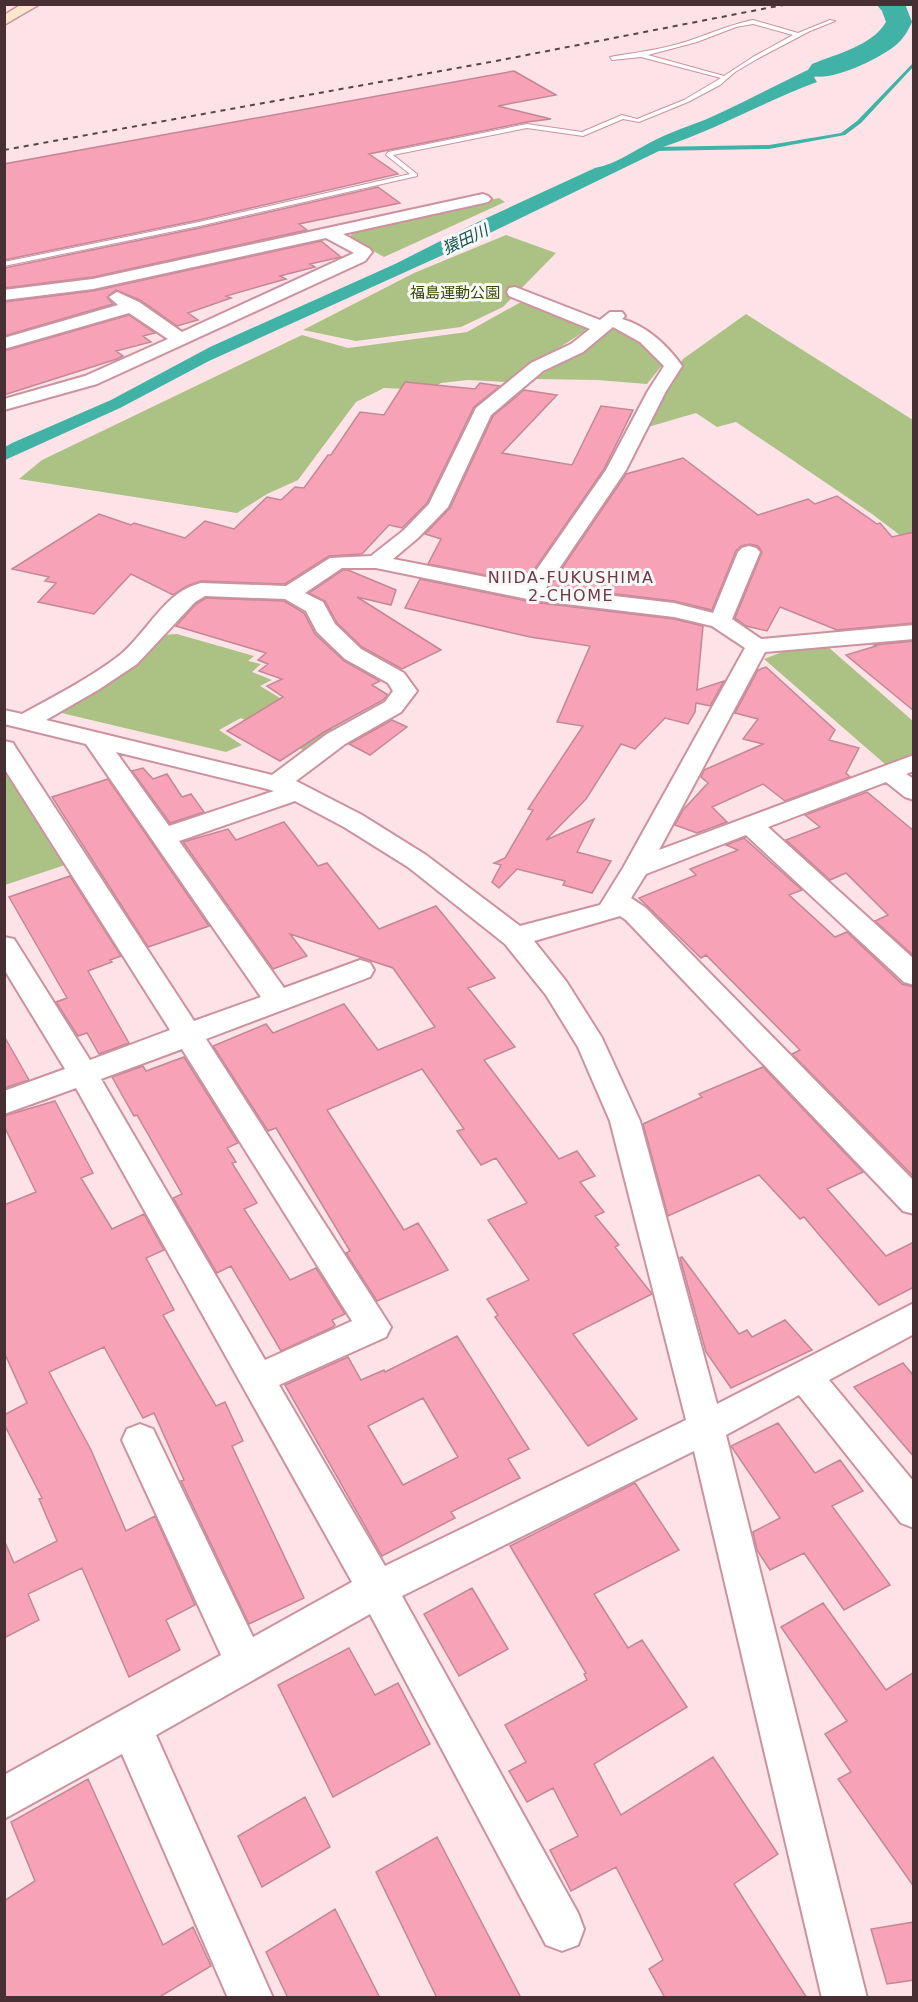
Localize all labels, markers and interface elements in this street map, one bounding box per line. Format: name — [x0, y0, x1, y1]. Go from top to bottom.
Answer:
water label: 猿田川 — [439, 220, 493, 258]
park label: 福島運動公園 — [410, 284, 500, 302]
district label: NIIDA-FUKUSHIMA 2-CHOME — [488, 568, 654, 605]

